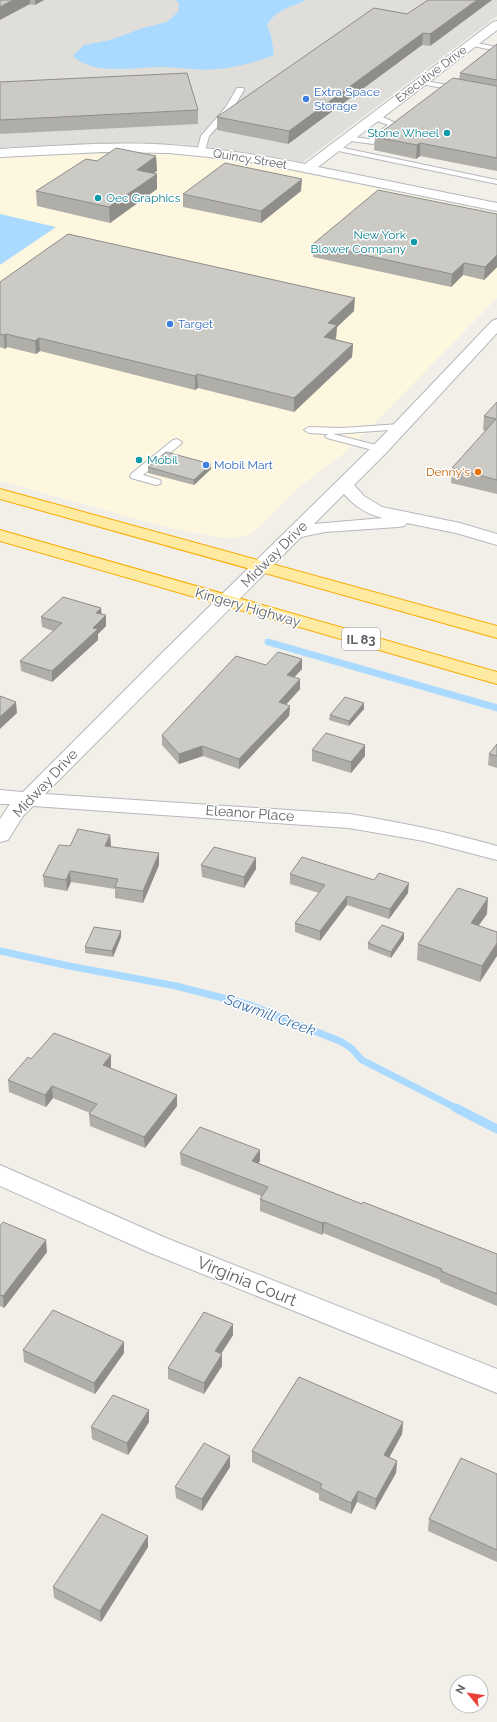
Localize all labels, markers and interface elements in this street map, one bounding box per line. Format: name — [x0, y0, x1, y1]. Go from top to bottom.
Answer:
street label: Executive Drive — [393, 43, 469, 105]
place label: Extra Space Storage — [314, 85, 380, 113]
marker: Extra Space Storage — [301, 94, 311, 104]
place label: Stone Wheel — [367, 126, 440, 140]
marker: Stone Wheel — [442, 128, 452, 138]
street label: Quincy Street — [212, 146, 288, 172]
place label: Oec Graphics — [106, 191, 181, 205]
marker: Oec Graphics — [93, 193, 103, 203]
place label: New York Blower Company — [311, 228, 407, 256]
marker: New York Blower Company — [409, 237, 419, 247]
place label: Target — [178, 317, 213, 331]
marker: Target — [165, 319, 175, 329]
place label: Mobil — [147, 453, 179, 467]
marker: Mobil — [134, 455, 144, 465]
place label: Mobil Mart — [214, 458, 273, 472]
marker: Mobil Mart — [201, 460, 211, 470]
place label: Denny's — [426, 465, 470, 479]
marker: Denny's — [473, 467, 483, 477]
street label: Midway Drive — [238, 518, 310, 590]
street label: Kingery Highway — [193, 584, 303, 630]
road number: IL 83 — [342, 628, 380, 650]
street label: Midway Drive — [10, 746, 80, 820]
street label: Eleanor Place — [205, 802, 295, 824]
water label: Sawmill Creek — [221, 990, 318, 1040]
street label: Virginia Court — [194, 1252, 300, 1310]
north arrow — [449, 1674, 489, 1714]
text: N — [453, 1683, 468, 1696]

